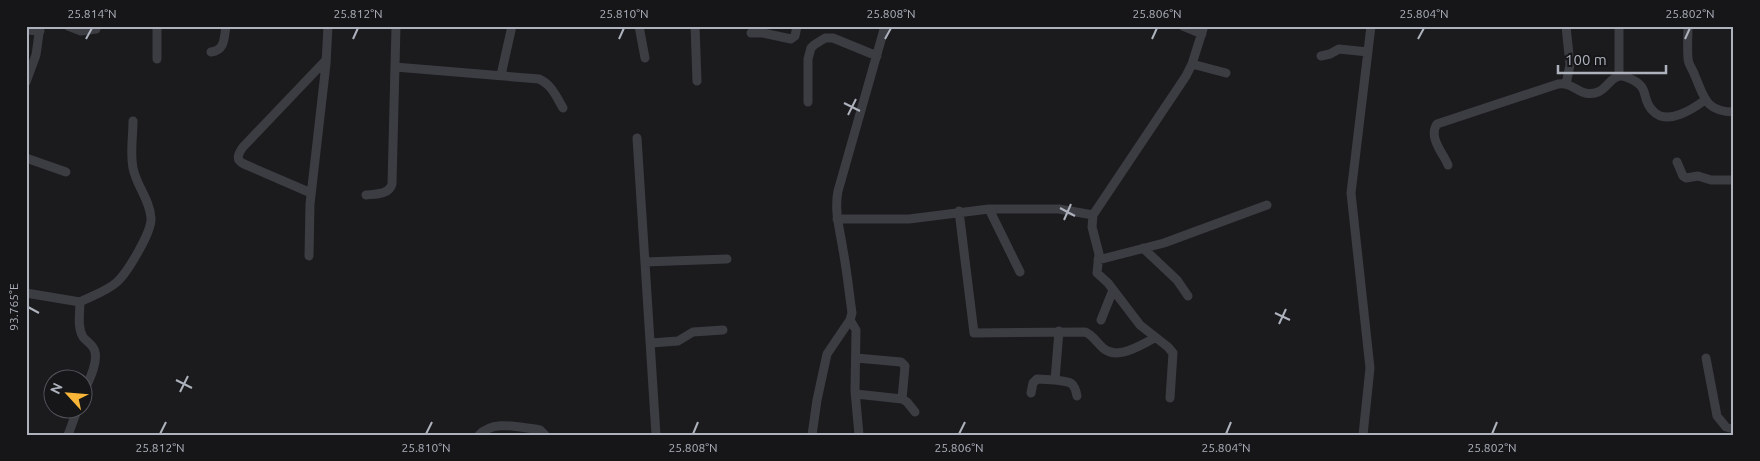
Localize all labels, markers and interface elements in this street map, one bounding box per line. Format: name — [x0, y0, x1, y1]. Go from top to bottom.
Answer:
text: 25.814°N — [67, 7, 117, 20]
text: 25.812°N — [333, 7, 383, 20]
text: 25.810°N — [599, 7, 649, 20]
text: 25.808°N — [866, 7, 916, 20]
text: 25.806°N — [1132, 7, 1182, 20]
text: 25.804°N — [1399, 7, 1449, 20]
text: 25.802°N — [1665, 7, 1715, 20]
scale bar — [1558, 42, 1665, 74]
text: 100 m — [1565, 51, 1607, 68]
text: 93.765°E — [7, 283, 20, 331]
north arrow — [42, 368, 92, 418]
text: N — [47, 380, 66, 397]
text: 25.812°N — [135, 441, 185, 454]
text: 25.810°N — [401, 441, 451, 454]
text: 25.808°N — [668, 441, 718, 454]
text: 25.806°N — [934, 441, 984, 454]
text: 25.804°N — [1201, 441, 1251, 454]
text: 25.802°N — [1467, 441, 1517, 454]

